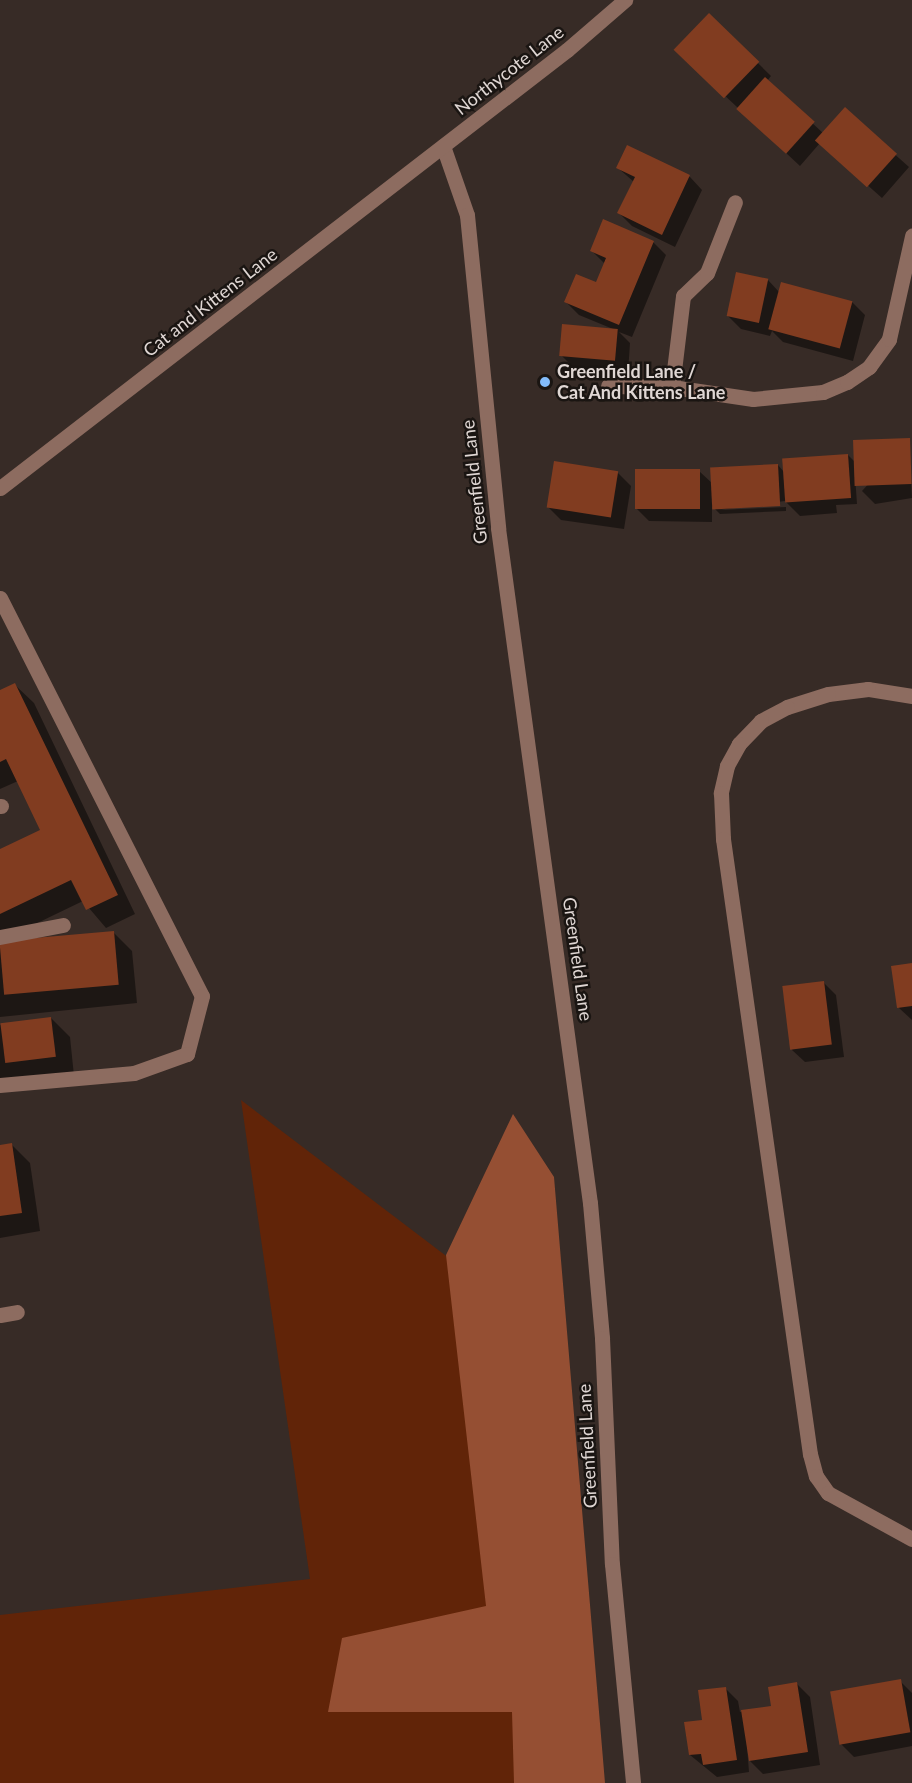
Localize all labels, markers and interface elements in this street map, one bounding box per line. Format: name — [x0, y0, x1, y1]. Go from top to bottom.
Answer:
street label: Northycote Lane — [450, 21, 568, 119]
street label: Cat and Kittens Lane — [139, 243, 281, 361]
place label: Greenfield Lane / Cat And Kittens Lane — [557, 361, 726, 404]
marker: Greenfield Lane / Cat And Kittens Lane — [538, 375, 552, 389]
street label: Greenfield Lane — [457, 419, 491, 545]
street label: Greenfield Lane — [559, 896, 597, 1022]
street label: Greenfield Lane — [573, 1383, 601, 1509]

